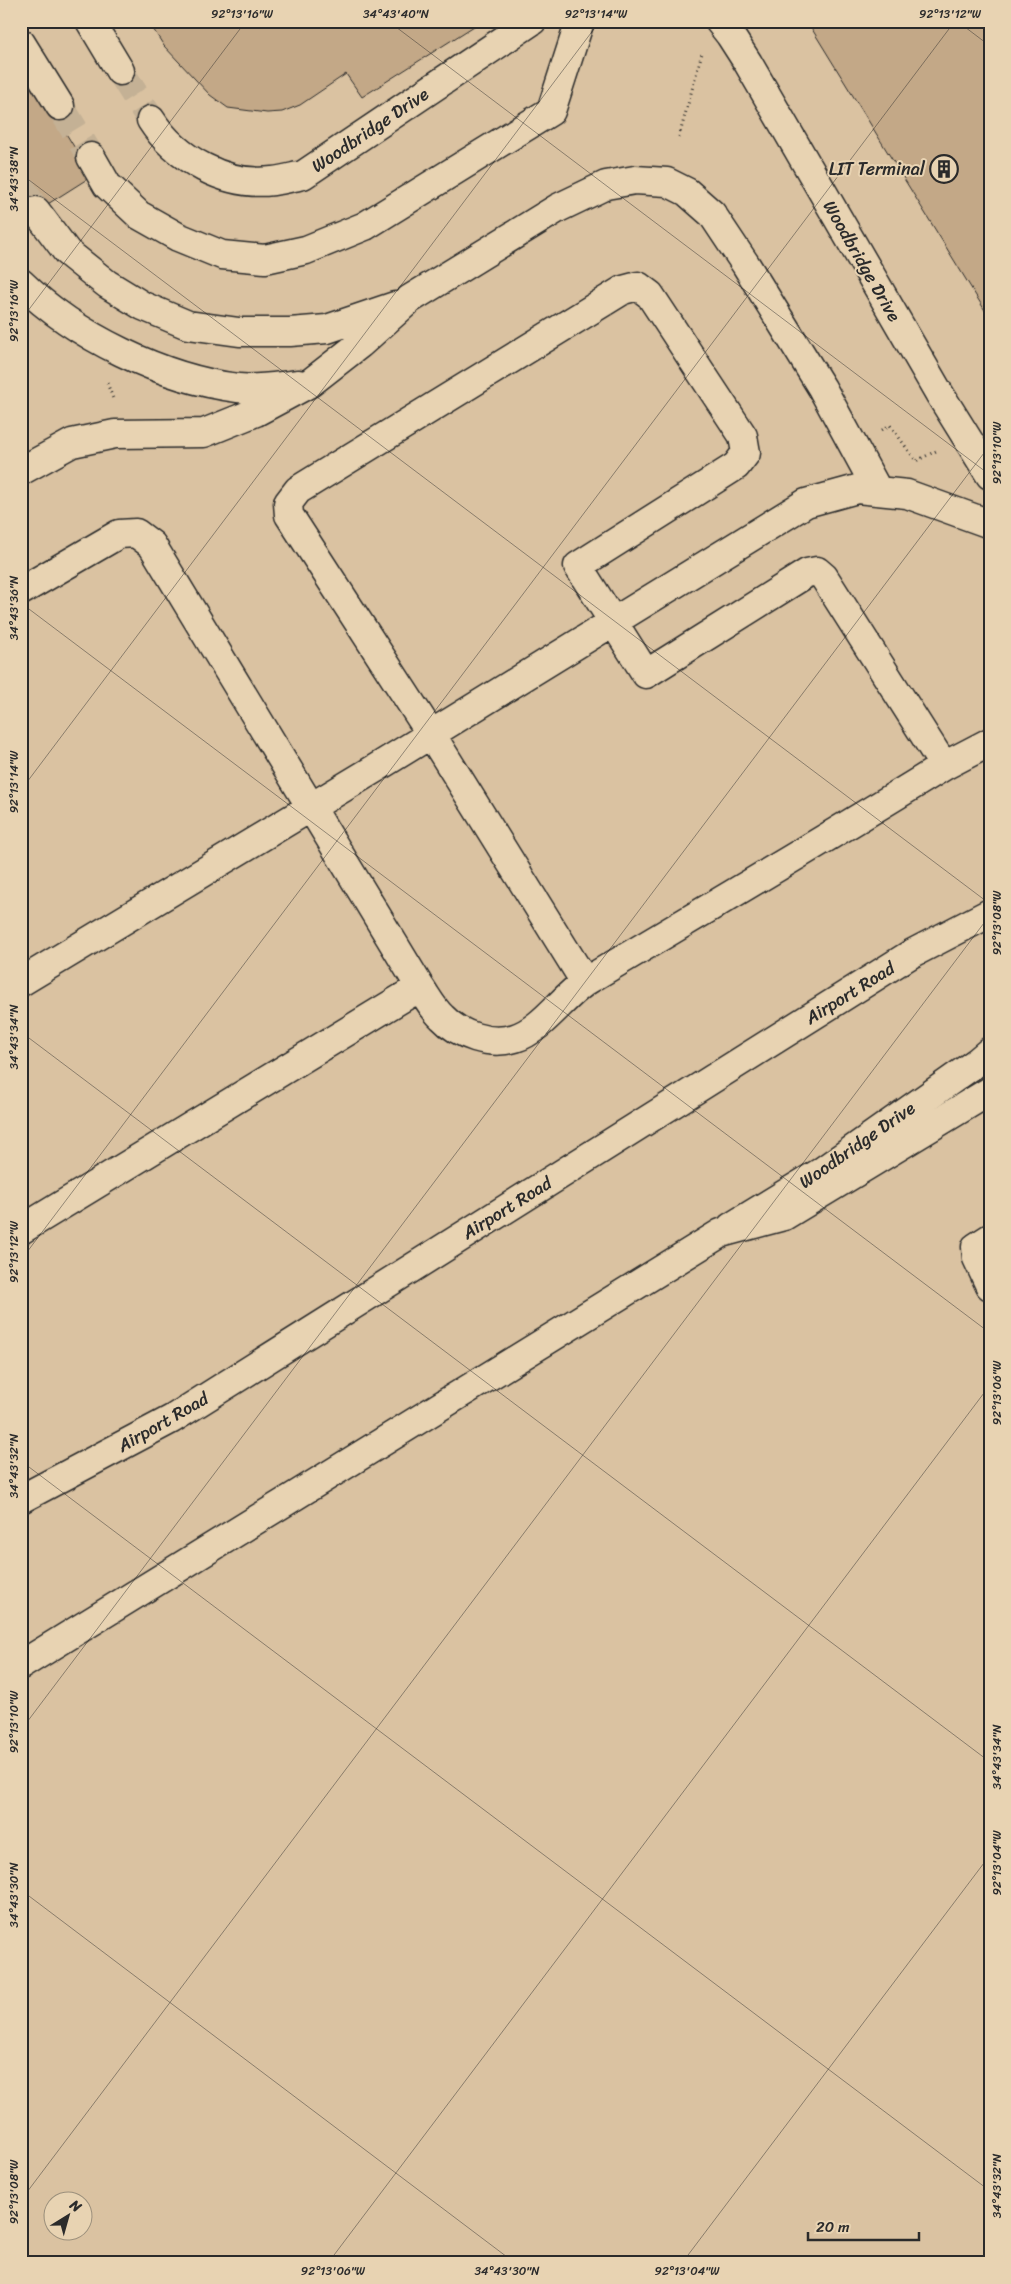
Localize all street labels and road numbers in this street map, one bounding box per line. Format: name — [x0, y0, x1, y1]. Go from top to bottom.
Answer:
street label: Woodbridge Drive — [305, 78, 436, 181]
street label: Woodbridge Drive — [814, 194, 910, 328]
street label: Airport Road — [798, 952, 903, 1034]
street label: Woodbridge Drive — [792, 1093, 922, 1197]
street label: Airport Road — [455, 1167, 560, 1249]
street label: Airport Road — [110, 1382, 216, 1462]

